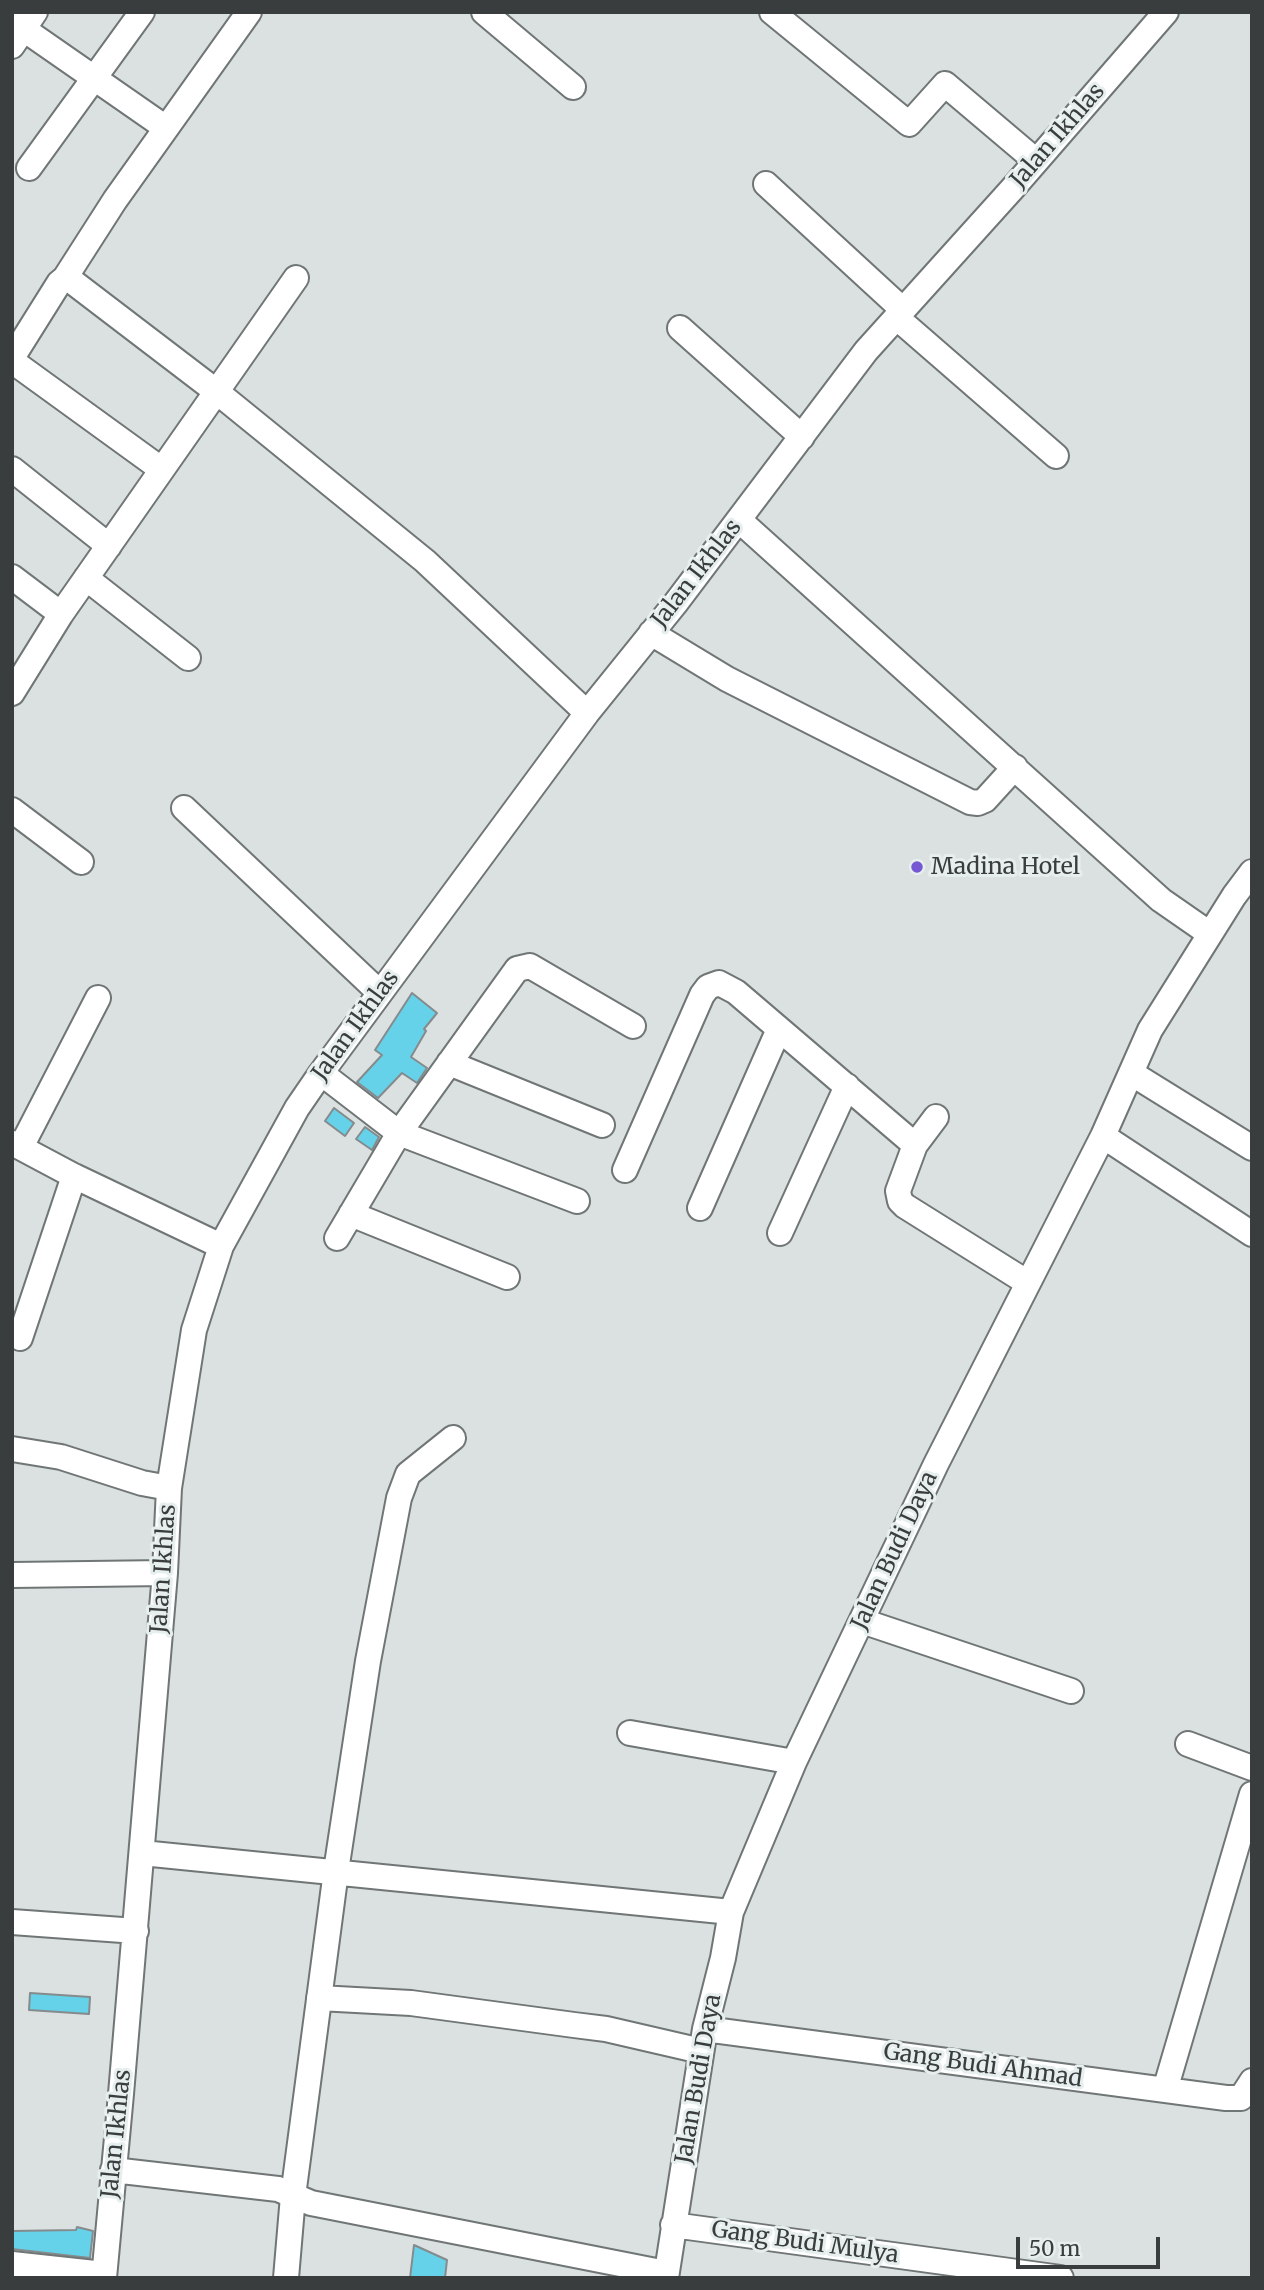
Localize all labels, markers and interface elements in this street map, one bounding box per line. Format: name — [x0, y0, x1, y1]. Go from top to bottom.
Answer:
street label: Jalan Ikhlas — [1005, 78, 1111, 194]
street label: Jalan Ikhlas — [646, 514, 748, 634]
place label: Madina Hotel — [931, 853, 1080, 881]
marker: Madina Hotel — [909, 859, 925, 875]
street label: Jalan Ikhlas — [307, 966, 405, 1086]
street label: Jalan Budi Daya — [846, 1467, 944, 1635]
street label: Jalan Ikhlas — [146, 1503, 182, 1635]
street label: Jalan Budi Daya — [670, 1992, 728, 2166]
street label: Gang Budi Ahmad — [882, 2038, 1084, 2094]
street label: Jalan Ikhlas — [97, 2068, 137, 2200]
street label: Gang Budi Mulya — [710, 2216, 900, 2270]
scale bar — [1019, 2224, 1162, 2268]
text: 50 m — [1029, 2235, 1080, 2262]

